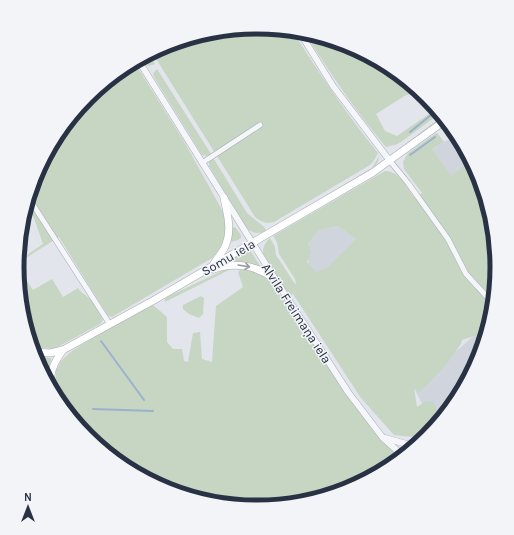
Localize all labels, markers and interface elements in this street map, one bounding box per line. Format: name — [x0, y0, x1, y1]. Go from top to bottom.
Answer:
street label: Somu iela — [199, 236, 258, 279]
street label: Alvila Freimaņa iela — [258, 260, 335, 367]
one-way arrow — [237, 262, 250, 270]
north arrow — [8, 487, 48, 527]
text: N — [24, 491, 32, 504]

